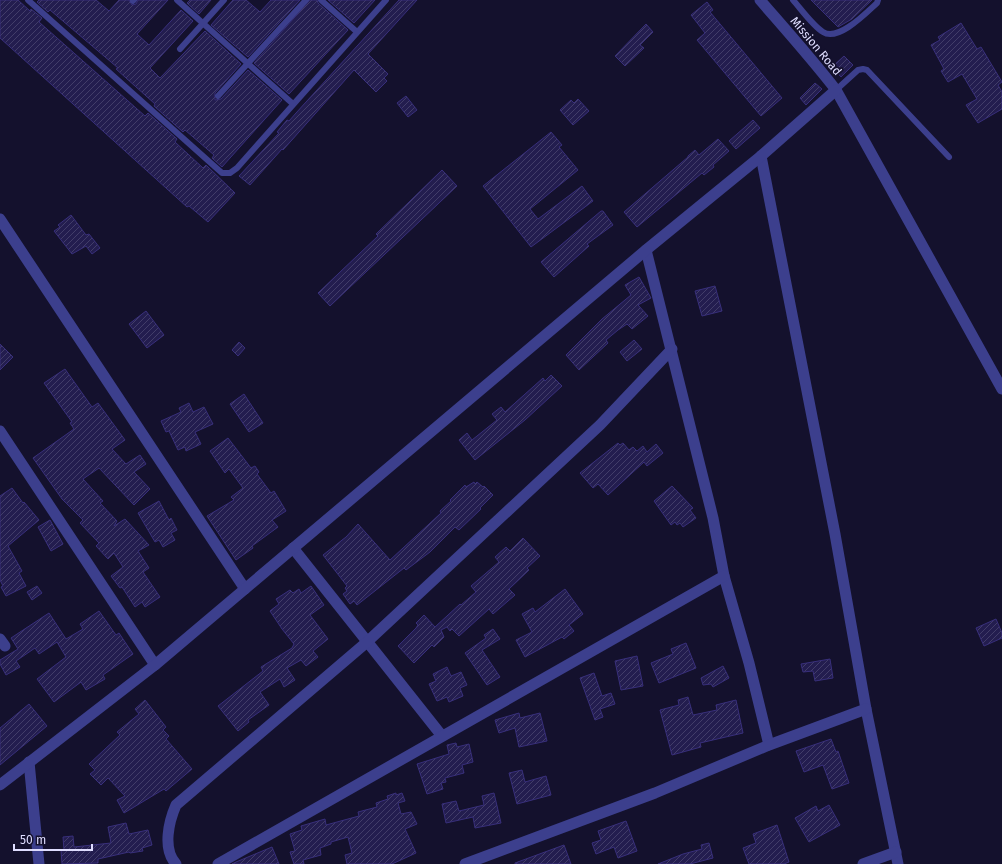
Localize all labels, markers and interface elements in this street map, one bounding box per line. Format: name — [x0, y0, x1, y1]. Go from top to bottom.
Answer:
street label: Mission Road — [787, 14, 845, 78]
scale bar — [14, 826, 92, 852]
text: 50 m — [20, 833, 46, 847]

